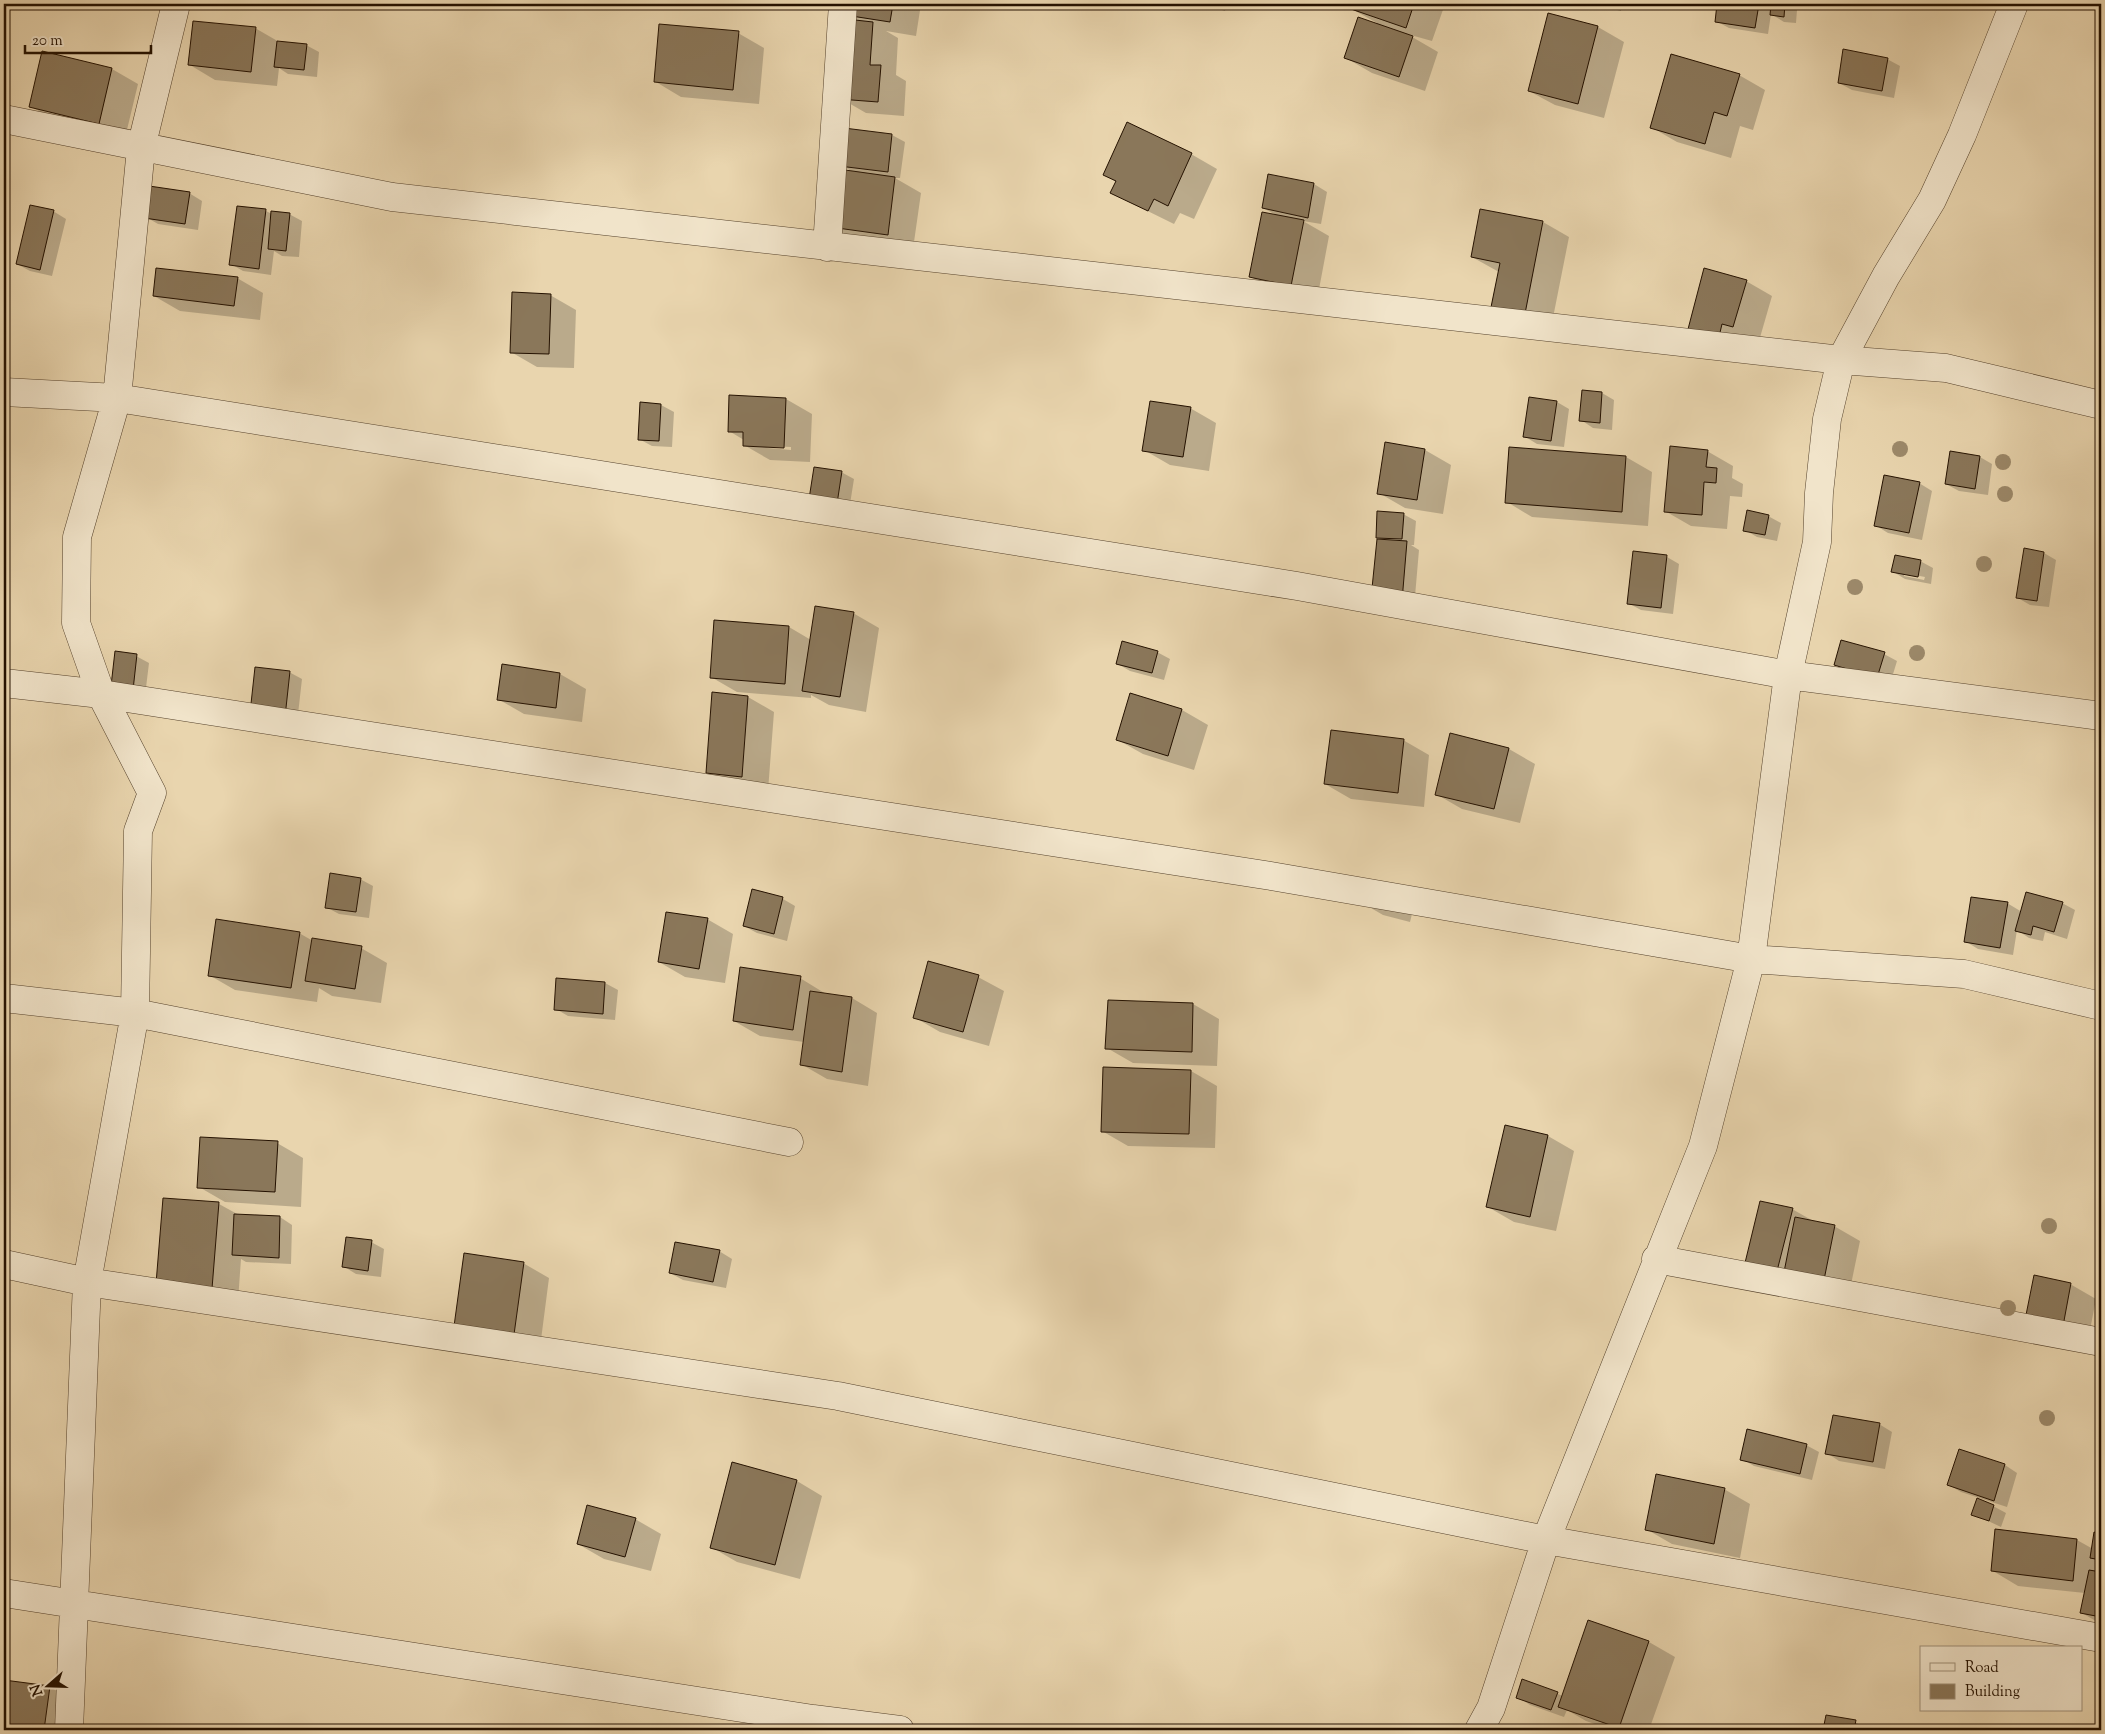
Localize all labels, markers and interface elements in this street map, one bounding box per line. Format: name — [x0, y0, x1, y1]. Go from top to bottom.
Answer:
scale bar — [25, 22, 151, 54]
text: 20 m — [32, 31, 63, 52]
legend — [1920, 1646, 2082, 1712]
text: Road — [1965, 1658, 1999, 1679]
north arrow — [22, 1662, 72, 1712]
text: N — [26, 1681, 49, 1698]
text: Building — [1965, 1682, 2020, 1703]

